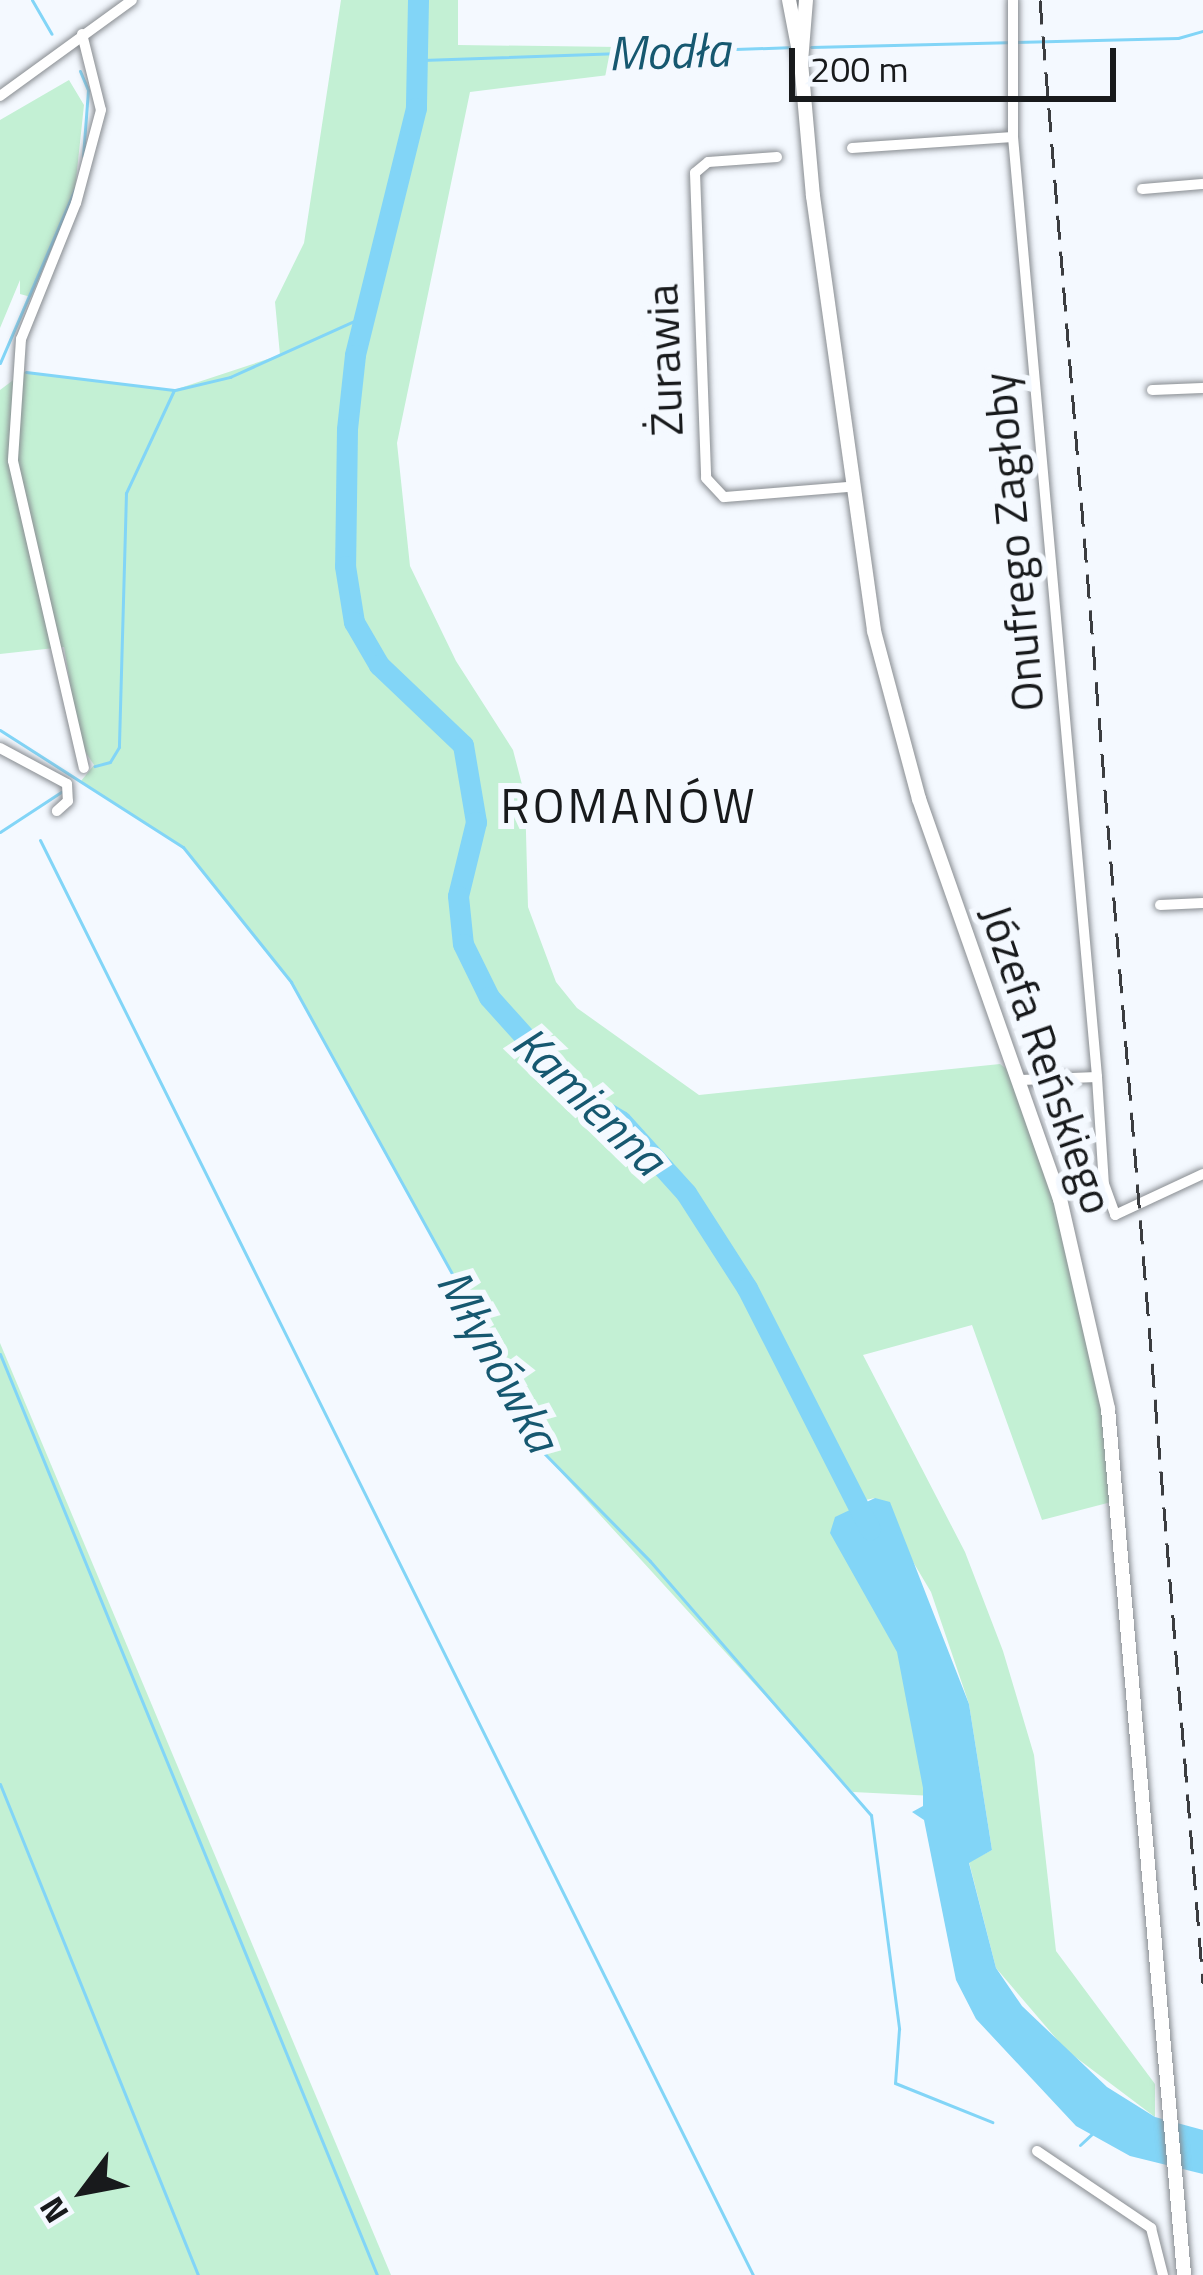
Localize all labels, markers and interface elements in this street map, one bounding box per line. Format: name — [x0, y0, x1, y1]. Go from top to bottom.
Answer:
water label: Modła — [607, 20, 731, 82]
scale bar — [795, 24, 1122, 98]
text: 200 m — [810, 41, 909, 96]
street label: Żurawia — [634, 283, 694, 437]
street label: Onufrego Zagłoby — [971, 370, 1055, 714]
district label: ROMANÓW — [500, 777, 758, 835]
street label: Józefa Reńskiego — [969, 898, 1125, 1220]
water label: Kamienna — [502, 1014, 678, 1186]
water label: Młynówka — [426, 1259, 572, 1461]
north arrow — [24, 2131, 144, 2251]
text: N — [26, 2187, 81, 2233]

